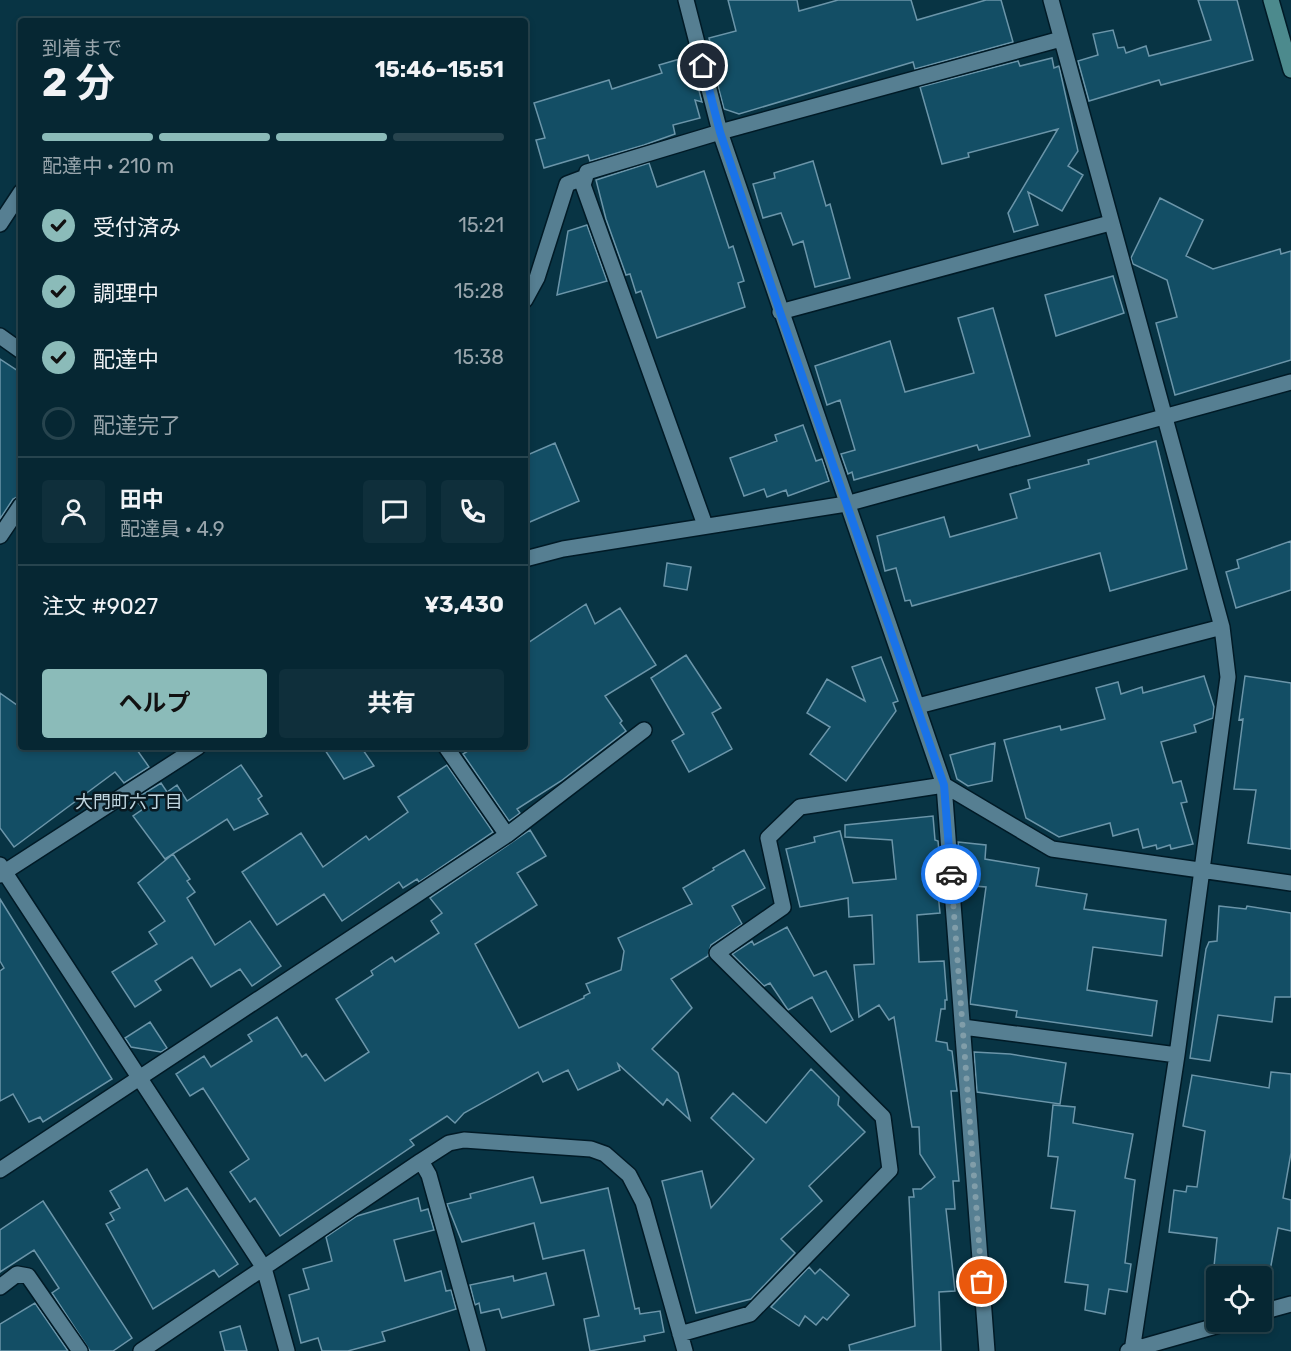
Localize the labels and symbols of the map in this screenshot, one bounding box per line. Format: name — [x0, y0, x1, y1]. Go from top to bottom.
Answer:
pin — [677, 40, 728, 91]
district label: 大門町六丁目 — [75, 791, 183, 813]
courier — [921, 844, 981, 904]
pin — [956, 1256, 1007, 1307]

